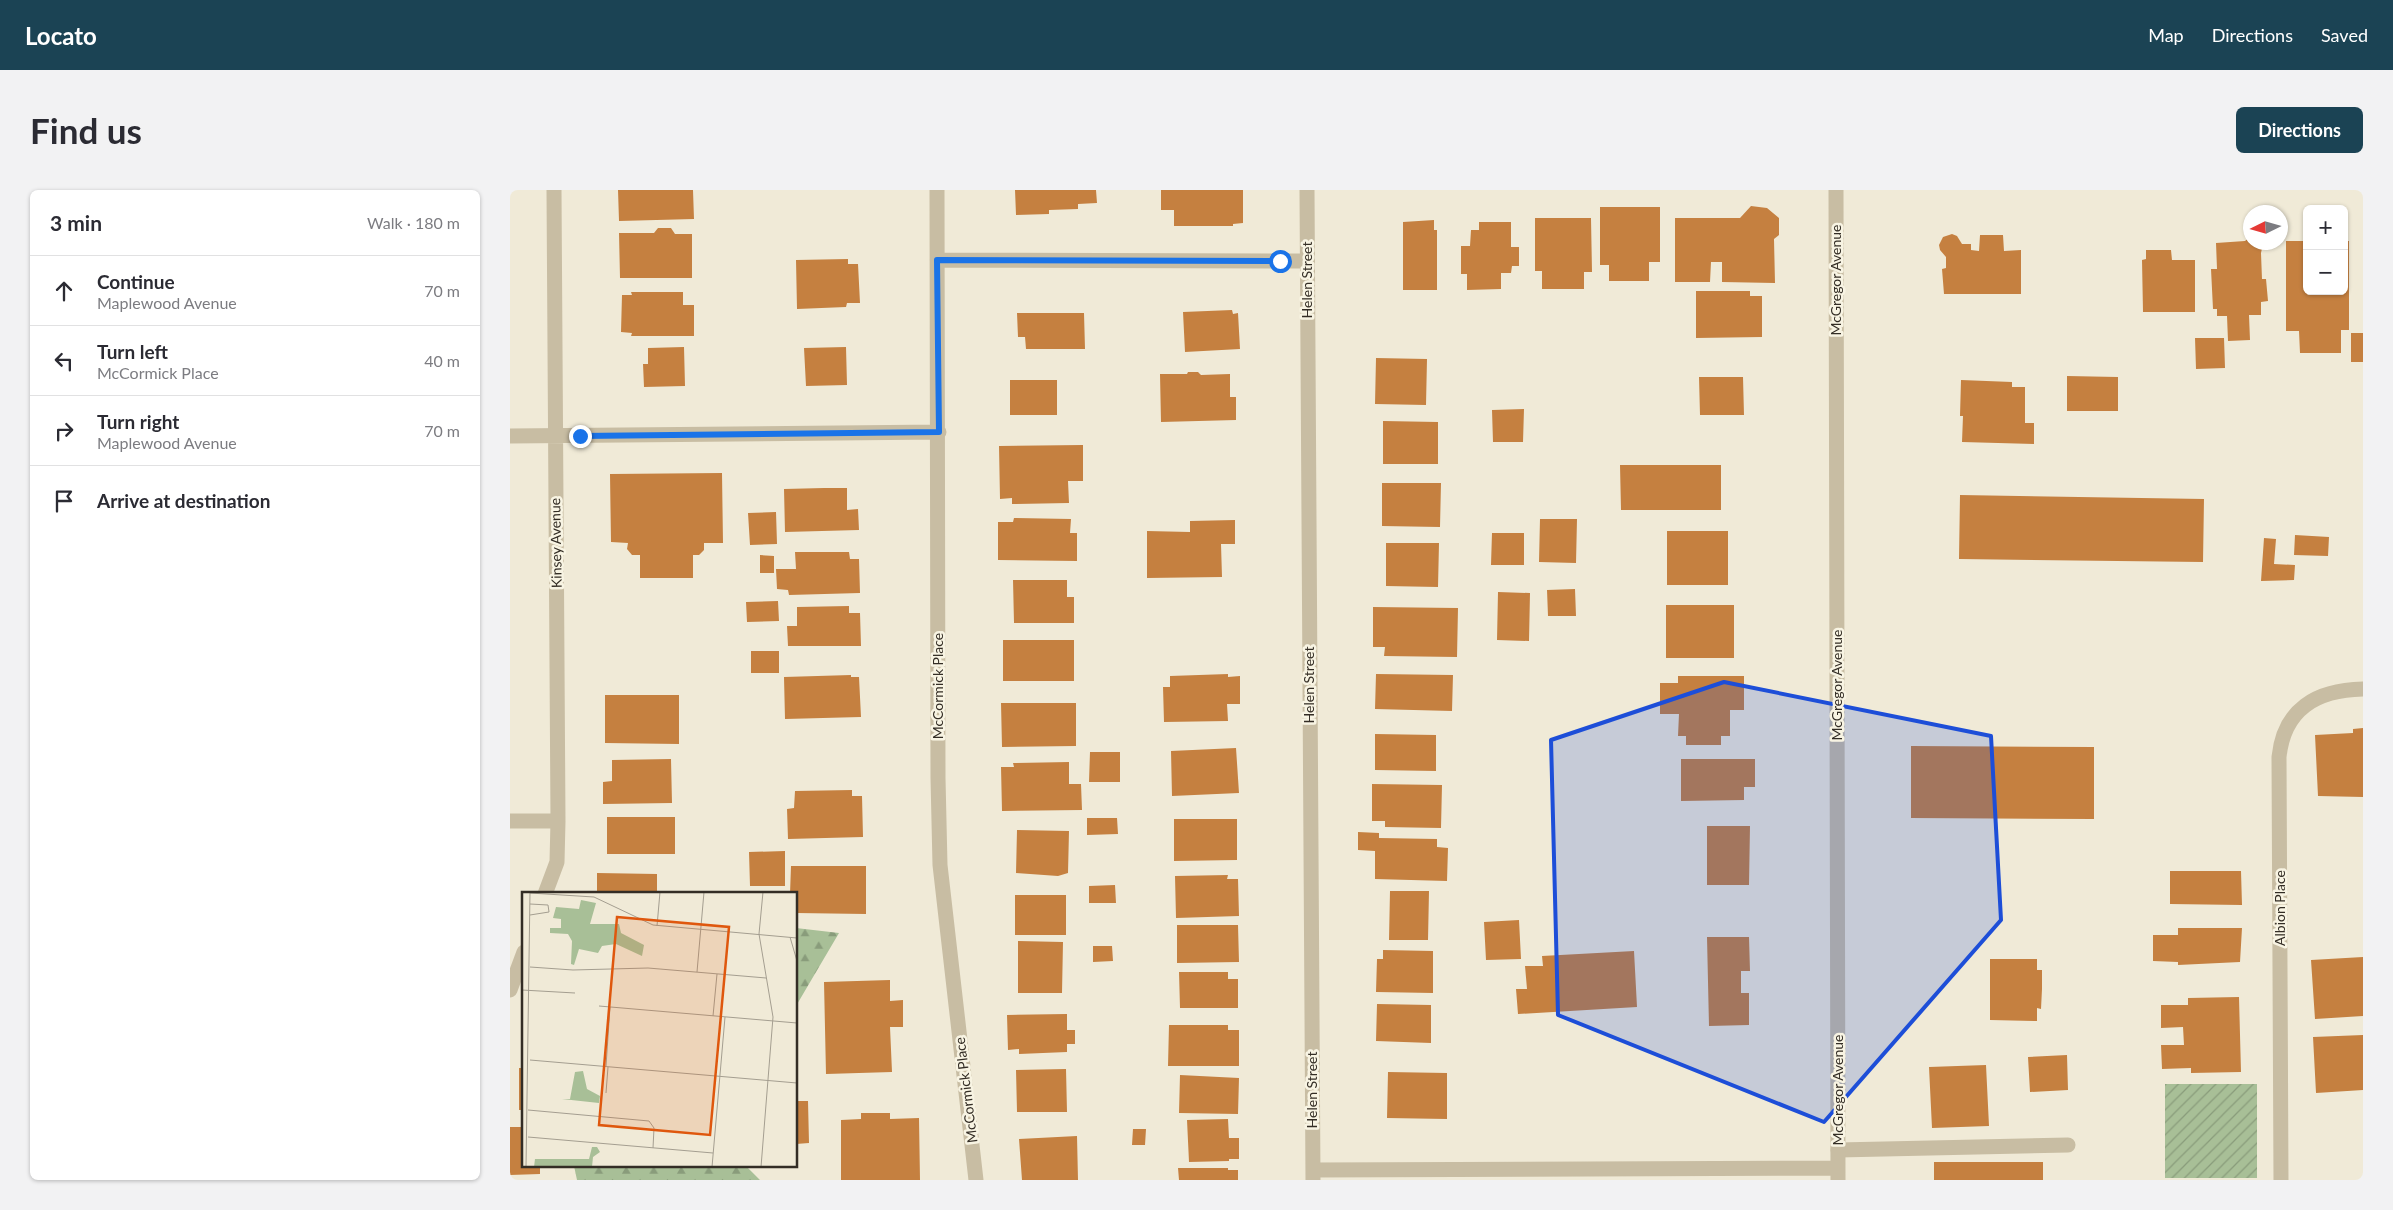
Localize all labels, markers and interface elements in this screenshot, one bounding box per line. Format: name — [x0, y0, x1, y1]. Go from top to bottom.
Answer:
text: Locato — [25, 21, 97, 50]
text: Map — [2148, 24, 2184, 46]
text: Directions — [2212, 24, 2293, 46]
text: Saved — [2321, 24, 2368, 46]
button: Directions — [2236, 107, 2363, 153]
text: Find us — [30, 109, 142, 151]
north arrow — [2243, 205, 2288, 250]
map controls — [2303, 205, 2348, 295]
button: + — [2303, 205, 2348, 250]
text: 3 min — [50, 210, 102, 235]
text: Walk · 180 m — [367, 213, 460, 232]
street label: McGregor Avenue — [1827, 224, 1844, 336]
street label: Helen Street — [1298, 242, 1315, 318]
route start — [1269, 250, 1292, 273]
button: − — [2303, 250, 2348, 295]
text: Continue — [97, 270, 175, 293]
icon: ahead — [50, 277, 78, 305]
text: 70 m — [424, 281, 460, 300]
text: Maplewood Avenue — [97, 293, 237, 312]
text: Turn left — [97, 340, 168, 363]
icon: left — [50, 347, 78, 375]
text: 40 m — [424, 351, 460, 370]
text: McCormick Place — [97, 363, 219, 382]
text: Turn right — [97, 410, 179, 433]
icon: right — [50, 417, 78, 445]
text: 70 m — [424, 421, 460, 440]
route end — [569, 425, 592, 448]
text: Maplewood Avenue — [97, 433, 237, 452]
icon: arrive — [50, 487, 78, 515]
text: Arrive at destination — [97, 489, 270, 512]
street label: Kinsey Avenue — [546, 498, 565, 588]
street label: McGregor Avenue — [1828, 629, 1845, 741]
street label: McCormick Place — [929, 633, 946, 739]
street label: Helen Street — [1300, 647, 1317, 723]
street label: Albion Place — [2271, 870, 2288, 946]
inset map — [522, 892, 798, 1168]
street label: McGregor Avenue — [1829, 1034, 1846, 1146]
street label: McCormick Place — [951, 1036, 980, 1144]
street label: Helen Street — [1303, 1052, 1320, 1128]

